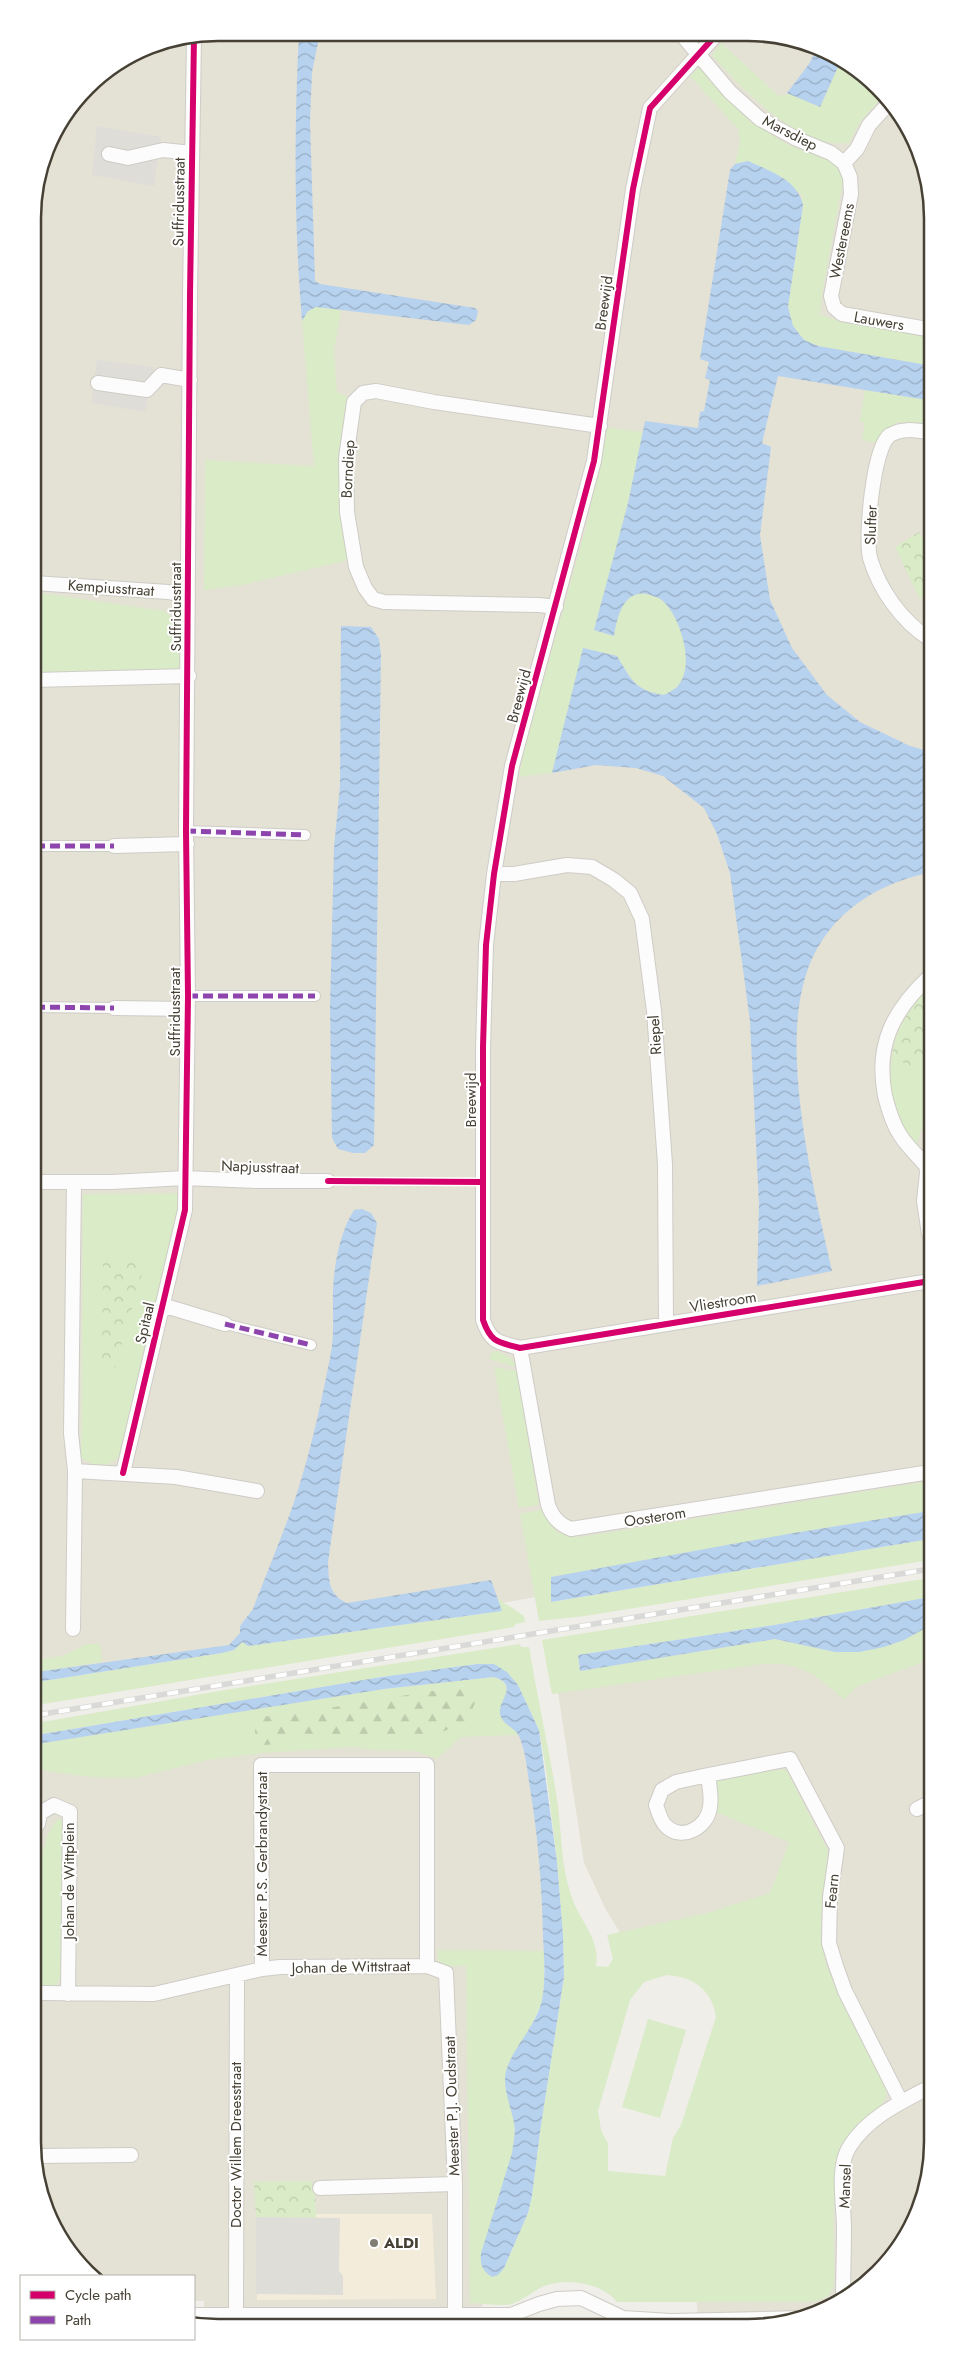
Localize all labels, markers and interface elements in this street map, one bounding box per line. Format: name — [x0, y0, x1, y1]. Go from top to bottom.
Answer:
street label: Marsdiep — [759, 110, 822, 156]
street label: Suffridusstraat — [167, 157, 191, 247]
street label: Westereems — [824, 201, 860, 281]
street label: Breewijd — [589, 274, 619, 332]
street label: Lauwers — [852, 306, 906, 336]
street label: Borndiep — [335, 439, 361, 499]
street label: Slufter — [859, 504, 883, 546]
street label: Suffridusstraat — [165, 562, 187, 652]
street label: Kempiusstraat — [67, 574, 155, 602]
street label: Breewijd — [501, 667, 537, 725]
street label: Suffridusstraat — [164, 967, 186, 1057]
street label: Riepel — [643, 1014, 667, 1056]
street label: Breewijd — [460, 1073, 482, 1127]
street label: Napjusstraat — [221, 1155, 300, 1179]
street label: Vliestroom — [688, 1286, 758, 1318]
street label: Spitaal — [130, 1300, 160, 1346]
street label: Oosterom — [623, 1501, 687, 1533]
street label: Meester P.S. Gerbrandystraat — [251, 1771, 273, 1956]
street label: Johan de Wittplein — [58, 1822, 80, 1942]
street label: Fearn — [819, 1872, 845, 1910]
street label: Johan de Wittstraat — [289, 1955, 411, 1979]
street label: Meester P.J. Oudstraat — [439, 2035, 465, 2176]
street label: Doctor Willem Dreesstraat — [225, 2062, 247, 2228]
street label: Mansel — [833, 2163, 857, 2209]
place label: ALDI — [383, 2232, 419, 2254]
marker: ALDI — [368, 2237, 380, 2249]
legend — [20, 2275, 195, 2340]
text: Cycle path — [65, 2284, 132, 2306]
text: Path — [65, 2309, 91, 2331]

